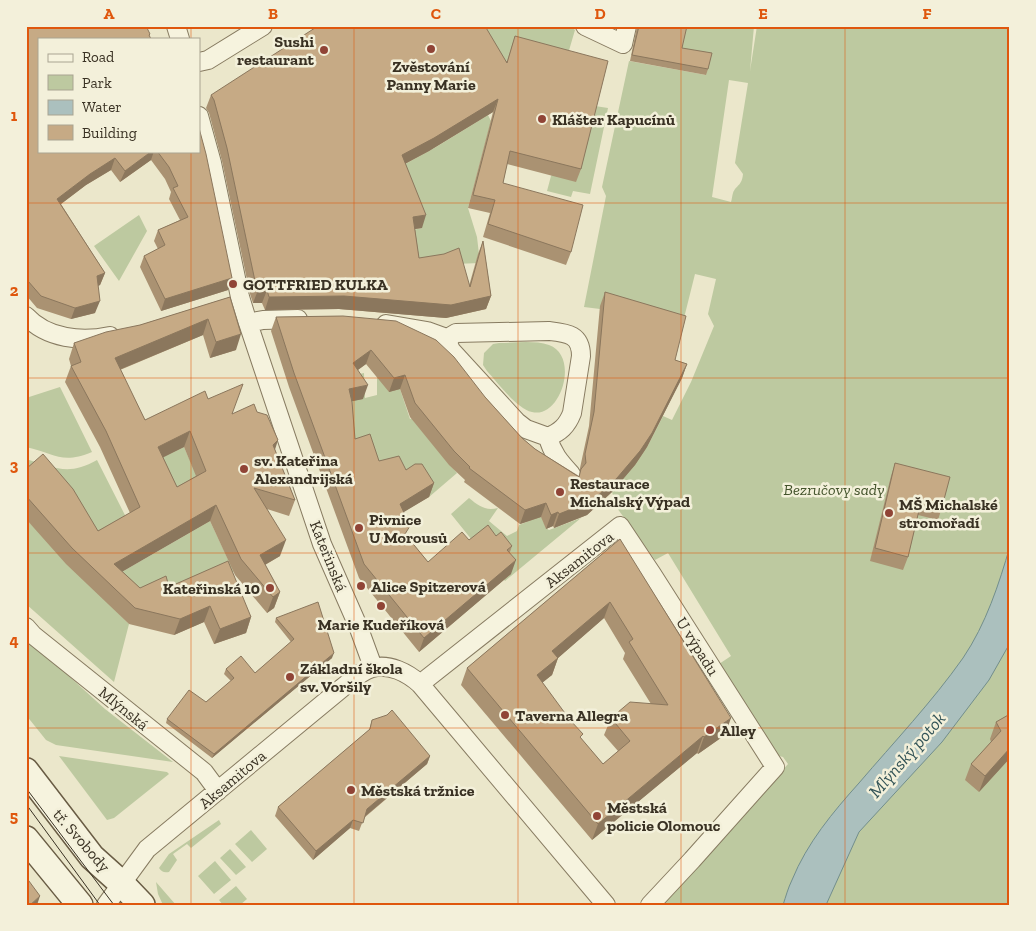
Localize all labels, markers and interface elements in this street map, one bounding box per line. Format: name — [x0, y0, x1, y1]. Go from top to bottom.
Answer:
text: A — [104, 4, 115, 23]
text: B — [268, 4, 278, 23]
text: C — [431, 4, 441, 23]
text: D — [594, 4, 606, 23]
text: E — [758, 4, 768, 23]
text: F — [922, 4, 932, 23]
place label: Sushi restaurant — [237, 32, 315, 69]
legend — [38, 38, 200, 152]
marker: Zvěstování Panny Marie — [425, 43, 437, 55]
marker: Sushi restaurant — [318, 44, 330, 56]
text: Road — [82, 48, 115, 66]
place label: Zvěstování Panny Marie — [386, 57, 476, 94]
text: Park — [82, 74, 112, 92]
text: Water — [82, 98, 122, 116]
text: 1 — [11, 106, 18, 125]
place label: Klášter Kapucínů — [552, 110, 676, 129]
marker: Klášter Kapucínů — [536, 113, 548, 125]
text: Building — [82, 124, 137, 142]
place label: GOTTFRIED KULKA — [243, 275, 388, 294]
marker: GOTTFRIED KULKA — [227, 278, 239, 290]
text: 2 — [10, 281, 19, 300]
place label: sv. Kateřina Alexandrijská — [254, 451, 353, 488]
text: 3 — [10, 456, 19, 475]
marker: sv. Kateřina Alexandrijská — [238, 463, 250, 475]
place label: Restaurace Michalský Výpad — [570, 474, 690, 511]
park label: Bezručovy sady — [784, 480, 885, 499]
marker: Restaurace Michalský Výpad — [554, 486, 566, 498]
place label: MŠ Michalské stromořadí — [899, 495, 998, 532]
marker: MŠ Michalské stromořadí — [883, 507, 895, 519]
place label: Pivnice U Morousů — [369, 510, 448, 547]
street label: Kateřinská — [306, 518, 351, 595]
marker: Pivnice U Morousů — [353, 522, 365, 534]
street label: Aksamitova — [541, 527, 617, 592]
place label: Alice Spitzerová — [371, 577, 486, 596]
place label: Kateřinská 10 — [163, 579, 260, 598]
marker: Alice Spitzerová — [355, 580, 367, 592]
marker: Kateřinská 10 — [264, 582, 276, 594]
marker: Marie Kudeříková — [375, 600, 387, 612]
street label: U výpadu — [672, 614, 723, 679]
place label: Marie Kudeříková — [318, 615, 444, 634]
text: 4 — [9, 631, 19, 650]
place label: Základní škola sv. Voršily — [300, 659, 403, 696]
marker: Základní škola sv. Voršily — [284, 671, 296, 683]
street label: Mlýnská — [95, 683, 153, 734]
place label: Taverna Allegra — [515, 706, 628, 725]
water label: Mlýnský potok — [864, 708, 950, 802]
marker: Taverna Allegra — [499, 709, 511, 721]
place label: Alley — [720, 721, 757, 740]
marker: Alley — [704, 724, 716, 736]
street label: Aksamitova — [195, 746, 270, 813]
place label: Městská tržnice — [361, 781, 475, 800]
marker: Městská tržnice — [345, 784, 357, 796]
place label: Městská policie Olomouc — [607, 798, 721, 835]
street label: tř. Svobody — [49, 805, 115, 876]
text: 5 — [10, 807, 18, 826]
marker: Městská policie Olomouc — [591, 810, 603, 822]

